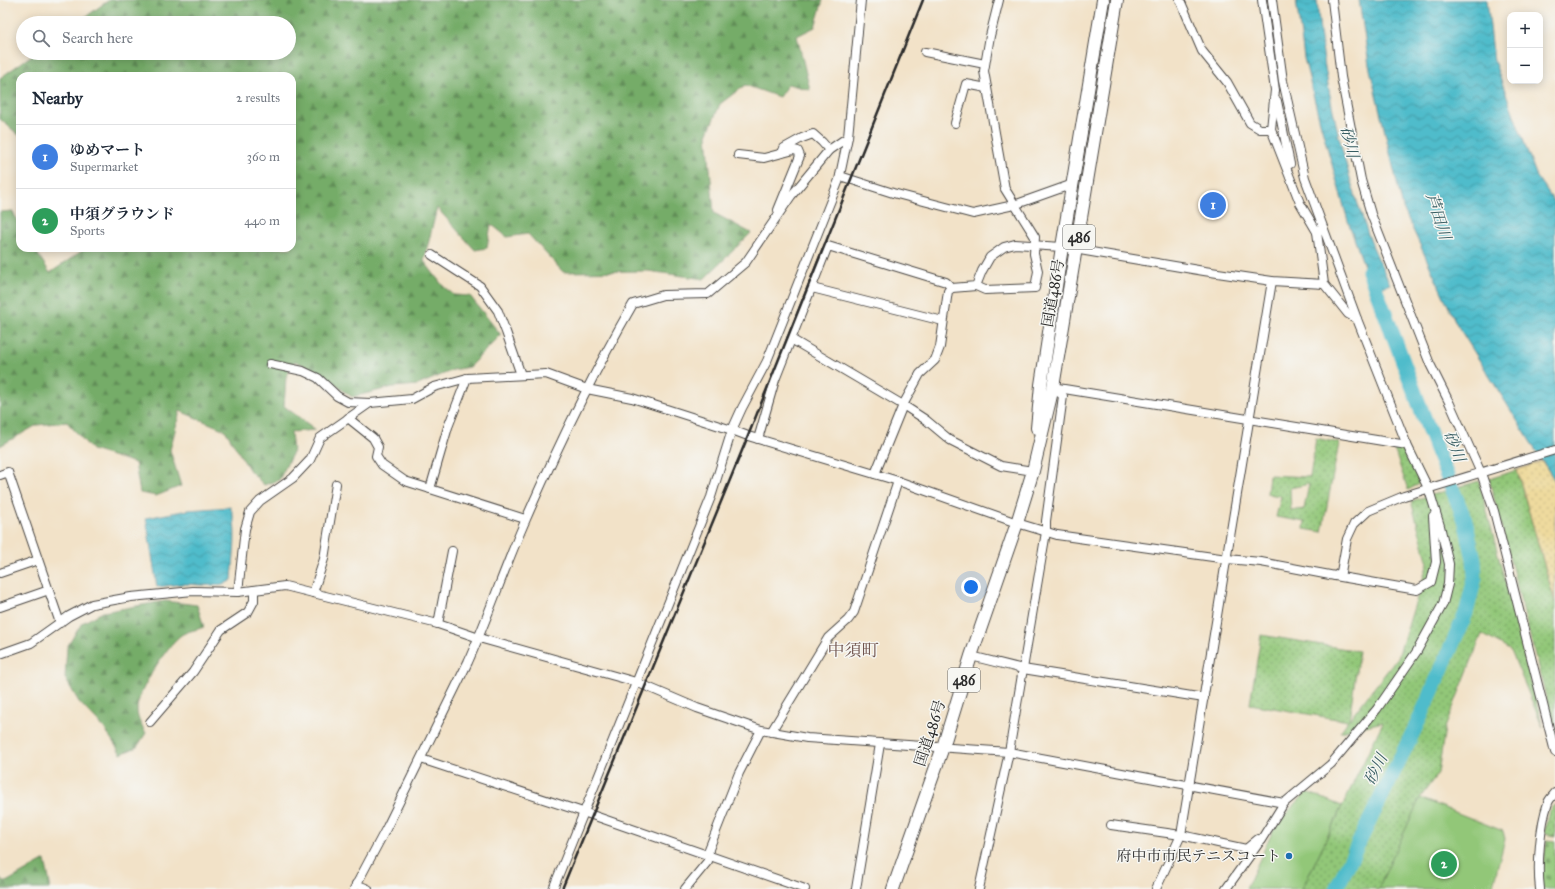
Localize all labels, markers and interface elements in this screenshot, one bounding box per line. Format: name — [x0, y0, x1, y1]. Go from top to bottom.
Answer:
map controls — [1507, 12, 1543, 84]
button: + — [1507, 12, 1543, 48]
search box — [16, 16, 296, 60]
icon: search — [30, 27, 52, 49]
text: Search here — [62, 29, 133, 47]
button: − — [1507, 48, 1543, 84]
text: Nearby — [32, 88, 83, 109]
text: 2 results — [236, 90, 280, 106]
water label: 砂川 — [1336, 124, 1363, 162]
text: ゆめマート — [70, 141, 145, 159]
text: 1 — [42, 149, 48, 165]
text: 360 m — [247, 149, 280, 165]
text: Supermarket — [70, 159, 138, 175]
pin: 1 — [1200, 190, 1226, 220]
water label: 芦田川 — [1422, 190, 1456, 244]
text: 中須グラウンド — [70, 205, 175, 223]
text: 2 — [42, 213, 48, 229]
text: 440 m — [244, 213, 280, 229]
text: Sports — [70, 223, 105, 239]
road number: 486 — [1063, 225, 1095, 249]
street label: 国道486号 — [1038, 257, 1068, 329]
water label: 砂川 — [1440, 428, 1470, 466]
your location — [961, 577, 981, 597]
district label: 中須町 — [828, 640, 879, 661]
road number: 486 — [948, 668, 980, 692]
street label: 国道486号 — [911, 697, 949, 769]
water label: 砂川 — [1360, 749, 1392, 788]
place label: 府中市市民テニスコート — [1117, 847, 1281, 865]
pin: 2 — [1431, 849, 1457, 879]
marker: 府中市市民テニスコート — [1284, 851, 1294, 861]

